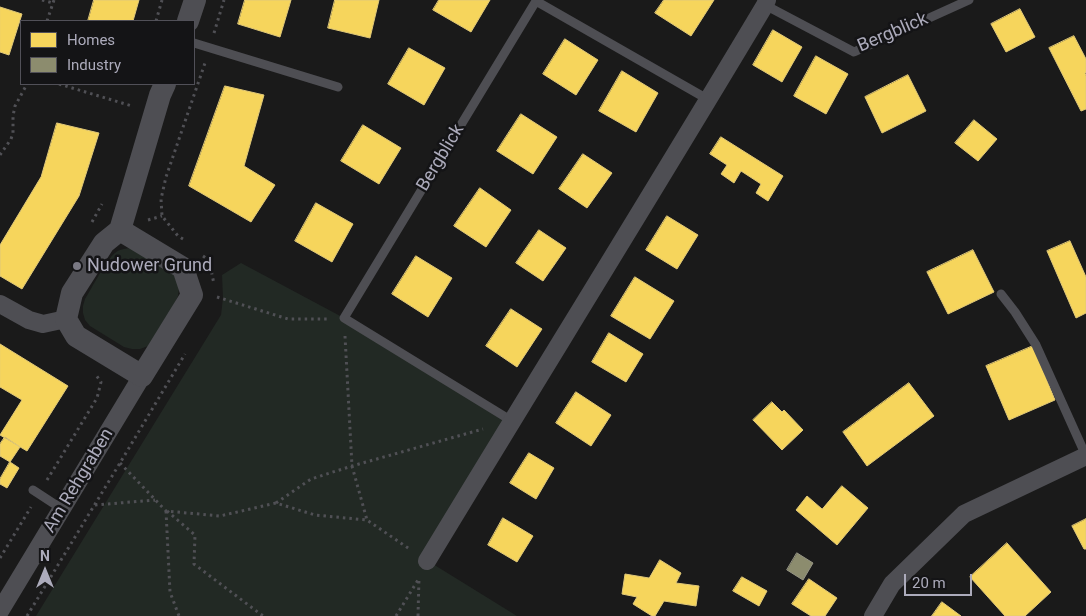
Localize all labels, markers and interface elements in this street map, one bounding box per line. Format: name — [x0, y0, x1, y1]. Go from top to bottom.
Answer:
street label: Bergblick — [855, 9, 931, 57]
legend — [20, 20, 195, 85]
text: Homes — [67, 31, 115, 49]
text: Industry — [67, 56, 121, 74]
street label: Bergblick — [413, 121, 469, 195]
place label: Nudower Grund — [87, 255, 212, 277]
marker: Nudower Grund — [71, 260, 83, 272]
street label: Am Rehgraben — [39, 425, 119, 537]
north arrow — [20, 546, 70, 596]
text: N — [40, 548, 50, 564]
scale bar — [906, 564, 974, 596]
text: 20 m — [912, 574, 946, 592]

